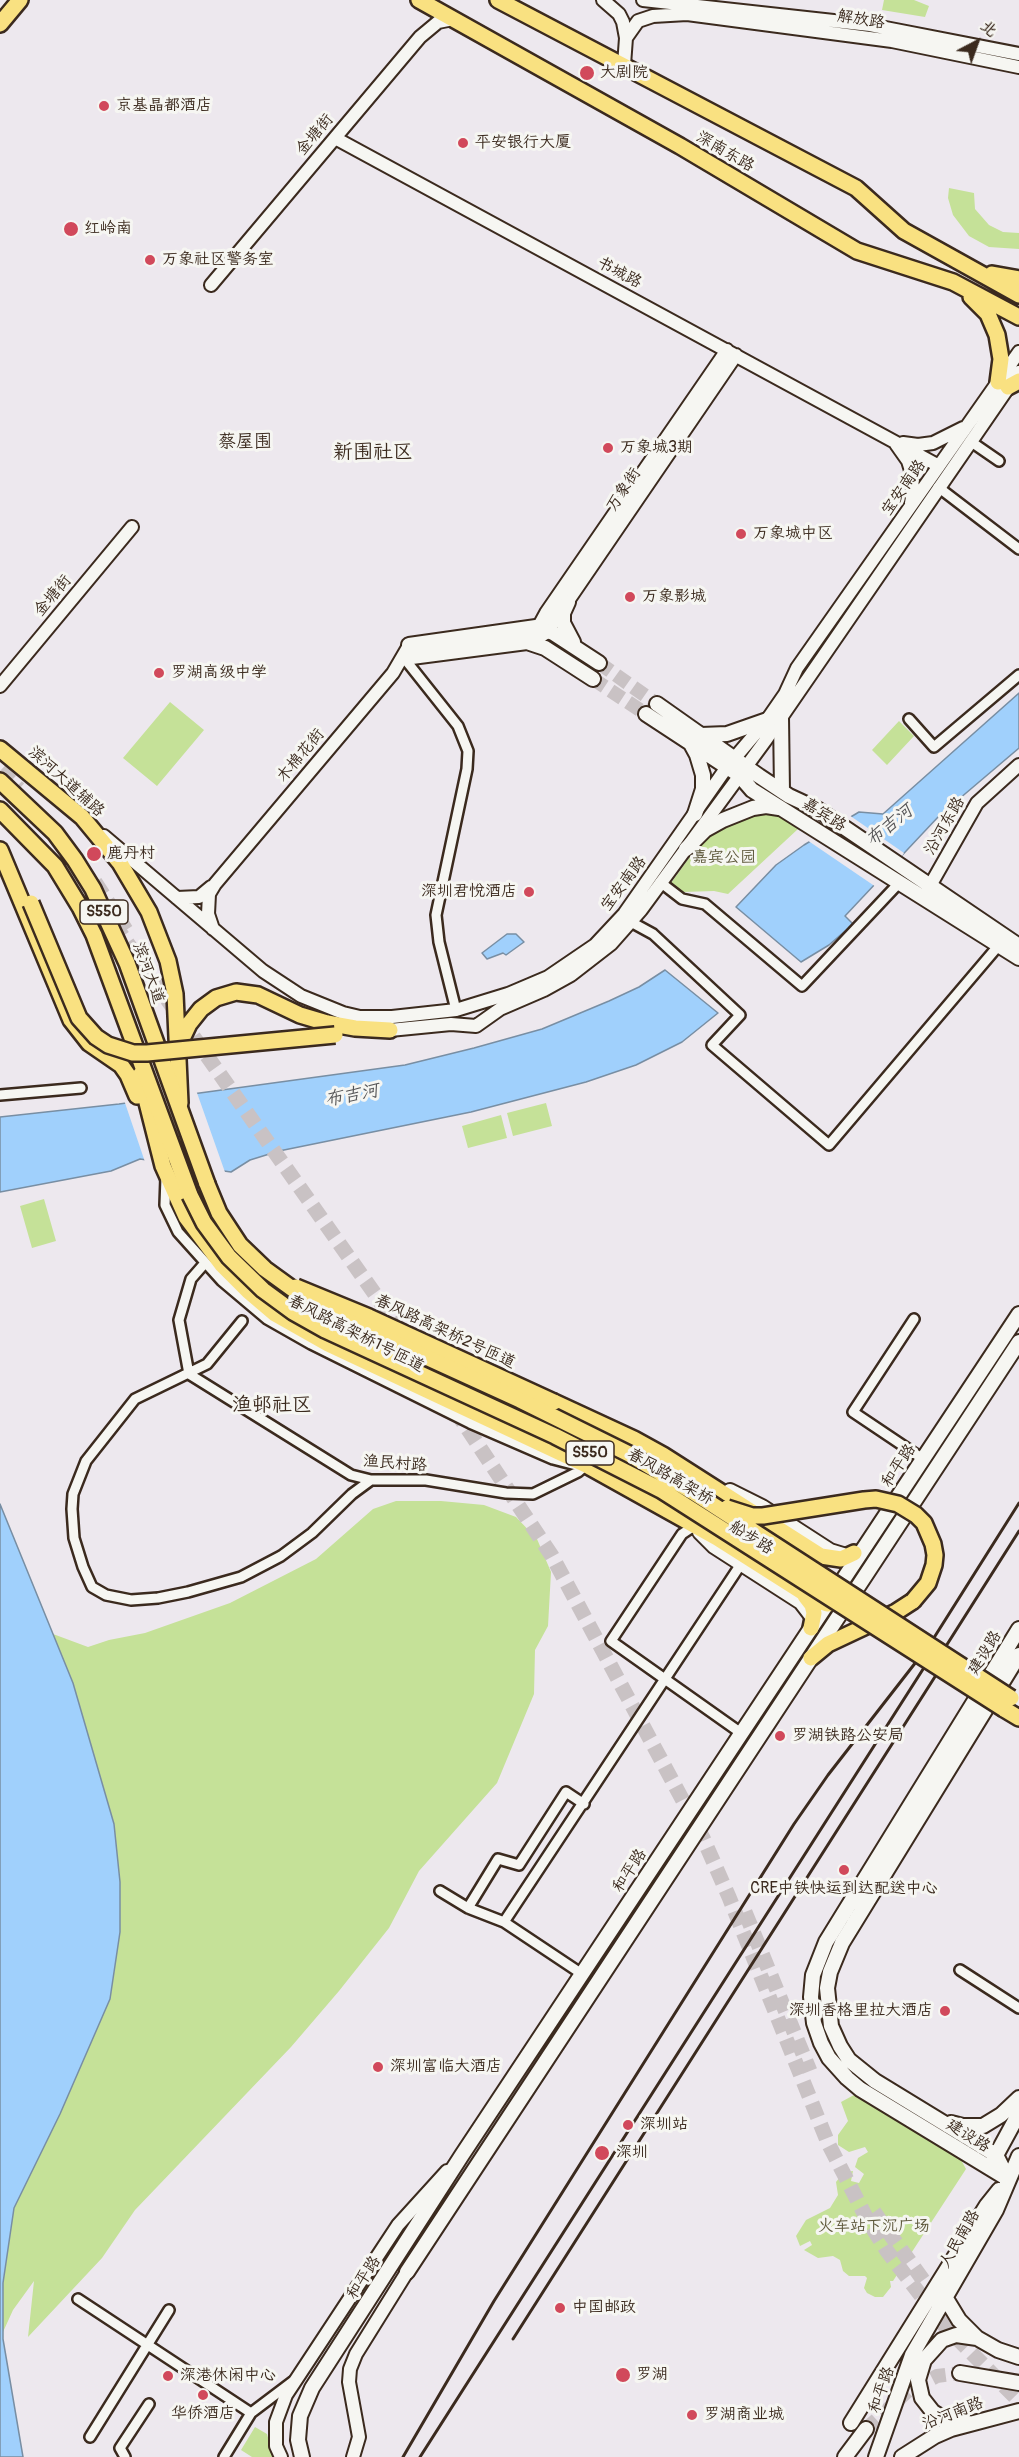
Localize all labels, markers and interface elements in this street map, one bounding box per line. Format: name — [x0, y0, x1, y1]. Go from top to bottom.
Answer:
street label: 解放路 — [836, 7, 886, 33]
north arrow — [947, 12, 1007, 72]
text: 北 — [976, 16, 1001, 41]
place label: 大剧院 — [600, 63, 648, 83]
marker: 大剧院 — [578, 64, 596, 82]
place label: 京基晶都酒店 — [116, 96, 212, 116]
marker: 京基晶都酒店 — [97, 99, 111, 113]
street label: 金塘街 — [292, 110, 338, 160]
street label: 深南东路 — [692, 128, 758, 176]
place label: 平安银行大厦 — [475, 133, 571, 153]
marker: 平安银行大厦 — [456, 136, 470, 150]
place label: 红岭南 — [84, 219, 132, 239]
marker: 红岭南 — [62, 220, 80, 238]
place label: 万象社区警务室 — [162, 250, 274, 270]
marker: 万象社区警务室 — [143, 253, 157, 267]
street label: 书城路 — [593, 253, 645, 293]
district label: 蔡屋围 — [218, 431, 272, 453]
place label: 万象城3期 — [620, 438, 693, 458]
district label: 新围社区 — [333, 441, 413, 465]
marker: 万象城3期 — [601, 441, 615, 455]
street label: 宝安南路 — [878, 456, 930, 520]
street label: 万象街 — [603, 465, 645, 515]
place label: 万象城中区 — [753, 524, 833, 544]
marker: 万象城中区 — [734, 527, 748, 541]
street label: 金塘街 — [30, 571, 76, 621]
place label: 万象影城 — [642, 587, 706, 607]
marker: 万象影城 — [623, 590, 637, 604]
place label: 罗湖高级中学 — [171, 663, 267, 683]
marker: 罗湖高级中学 — [152, 666, 166, 680]
street label: 木棉花街 — [273, 725, 329, 787]
street label: 滨河大道辅路 — [24, 743, 108, 821]
street label: 沿河东路 — [921, 793, 969, 859]
street label: 嘉宾路 — [799, 794, 849, 836]
water label: 布吉河 — [862, 801, 918, 851]
place label: 鹿丹村 — [107, 844, 155, 864]
marker: 鹿丹村 — [85, 845, 103, 863]
park label: 嘉宾公园 — [692, 848, 756, 868]
street label: 宝安南路 — [597, 853, 651, 915]
place label: 深圳君悦酒店 — [421, 882, 517, 902]
marker: 深圳君悦酒店 — [522, 885, 536, 899]
road number: S550 — [80, 900, 128, 924]
street label: 滨河大道 — [128, 940, 168, 1006]
water label: 布吉河 — [323, 1080, 381, 1112]
street label: 春风路高架桥1号匝道 — [285, 1291, 427, 1377]
street label: 春风路高架桥2号匝道 — [372, 1291, 518, 1373]
district label: 渔邨社区 — [232, 1394, 312, 1418]
road number: S550 — [566, 1441, 614, 1465]
street label: 和平路 — [878, 1441, 920, 1491]
street label: 春风路高架桥 — [624, 1445, 716, 1509]
street label: 渔民村路 — [362, 1452, 428, 1476]
street label: 船步路 — [726, 1517, 776, 1559]
street label: 建设路 — [964, 1628, 1006, 1678]
place label: 罗湖铁路公安局 — [792, 1726, 904, 1746]
marker: 罗湖铁路公安局 — [773, 1729, 787, 1743]
street label: 和平路 — [609, 1846, 651, 1896]
marker: CRE中铁快运到达配送中心 — [837, 1863, 851, 1877]
place label: CRE中铁快运到达配送中心 — [750, 1879, 938, 1899]
place label: 深圳香格里拉大酒店 — [789, 2001, 933, 2021]
marker: 深圳香格里拉大酒店 — [938, 2004, 952, 2018]
place label: 深圳富临大酒店 — [390, 2057, 502, 2077]
marker: 深圳富临大酒店 — [371, 2060, 385, 2074]
place label: 深圳站 — [640, 2115, 688, 2135]
street label: 建设路 — [943, 2115, 993, 2157]
marker: 深圳站 — [621, 2118, 635, 2132]
place label: 深圳 — [616, 2143, 648, 2163]
marker: 深圳 — [593, 2144, 611, 2162]
street label: 人民南路 — [936, 2206, 984, 2272]
park label: 火车站下沉广场 — [818, 2217, 930, 2237]
street label: 和平路 — [343, 2253, 385, 2303]
place label: 中国邮政 — [572, 2298, 636, 2318]
marker: 中国邮政 — [553, 2301, 567, 2315]
street label: 和平路 — [865, 2364, 899, 2416]
place label: 罗湖 — [636, 2365, 668, 2385]
place label: 深港休闲中心 — [180, 2366, 276, 2386]
marker: 罗湖 — [614, 2366, 632, 2384]
marker: 深港休闲中心 — [161, 2369, 175, 2383]
marker: 华侨酒店 — [196, 2388, 210, 2402]
street label: 沿河南路 — [920, 2394, 986, 2434]
place label: 华侨酒店 — [171, 2404, 235, 2424]
place label: 罗湖商业城 — [704, 2405, 784, 2425]
marker: 罗湖商业城 — [685, 2408, 699, 2422]

